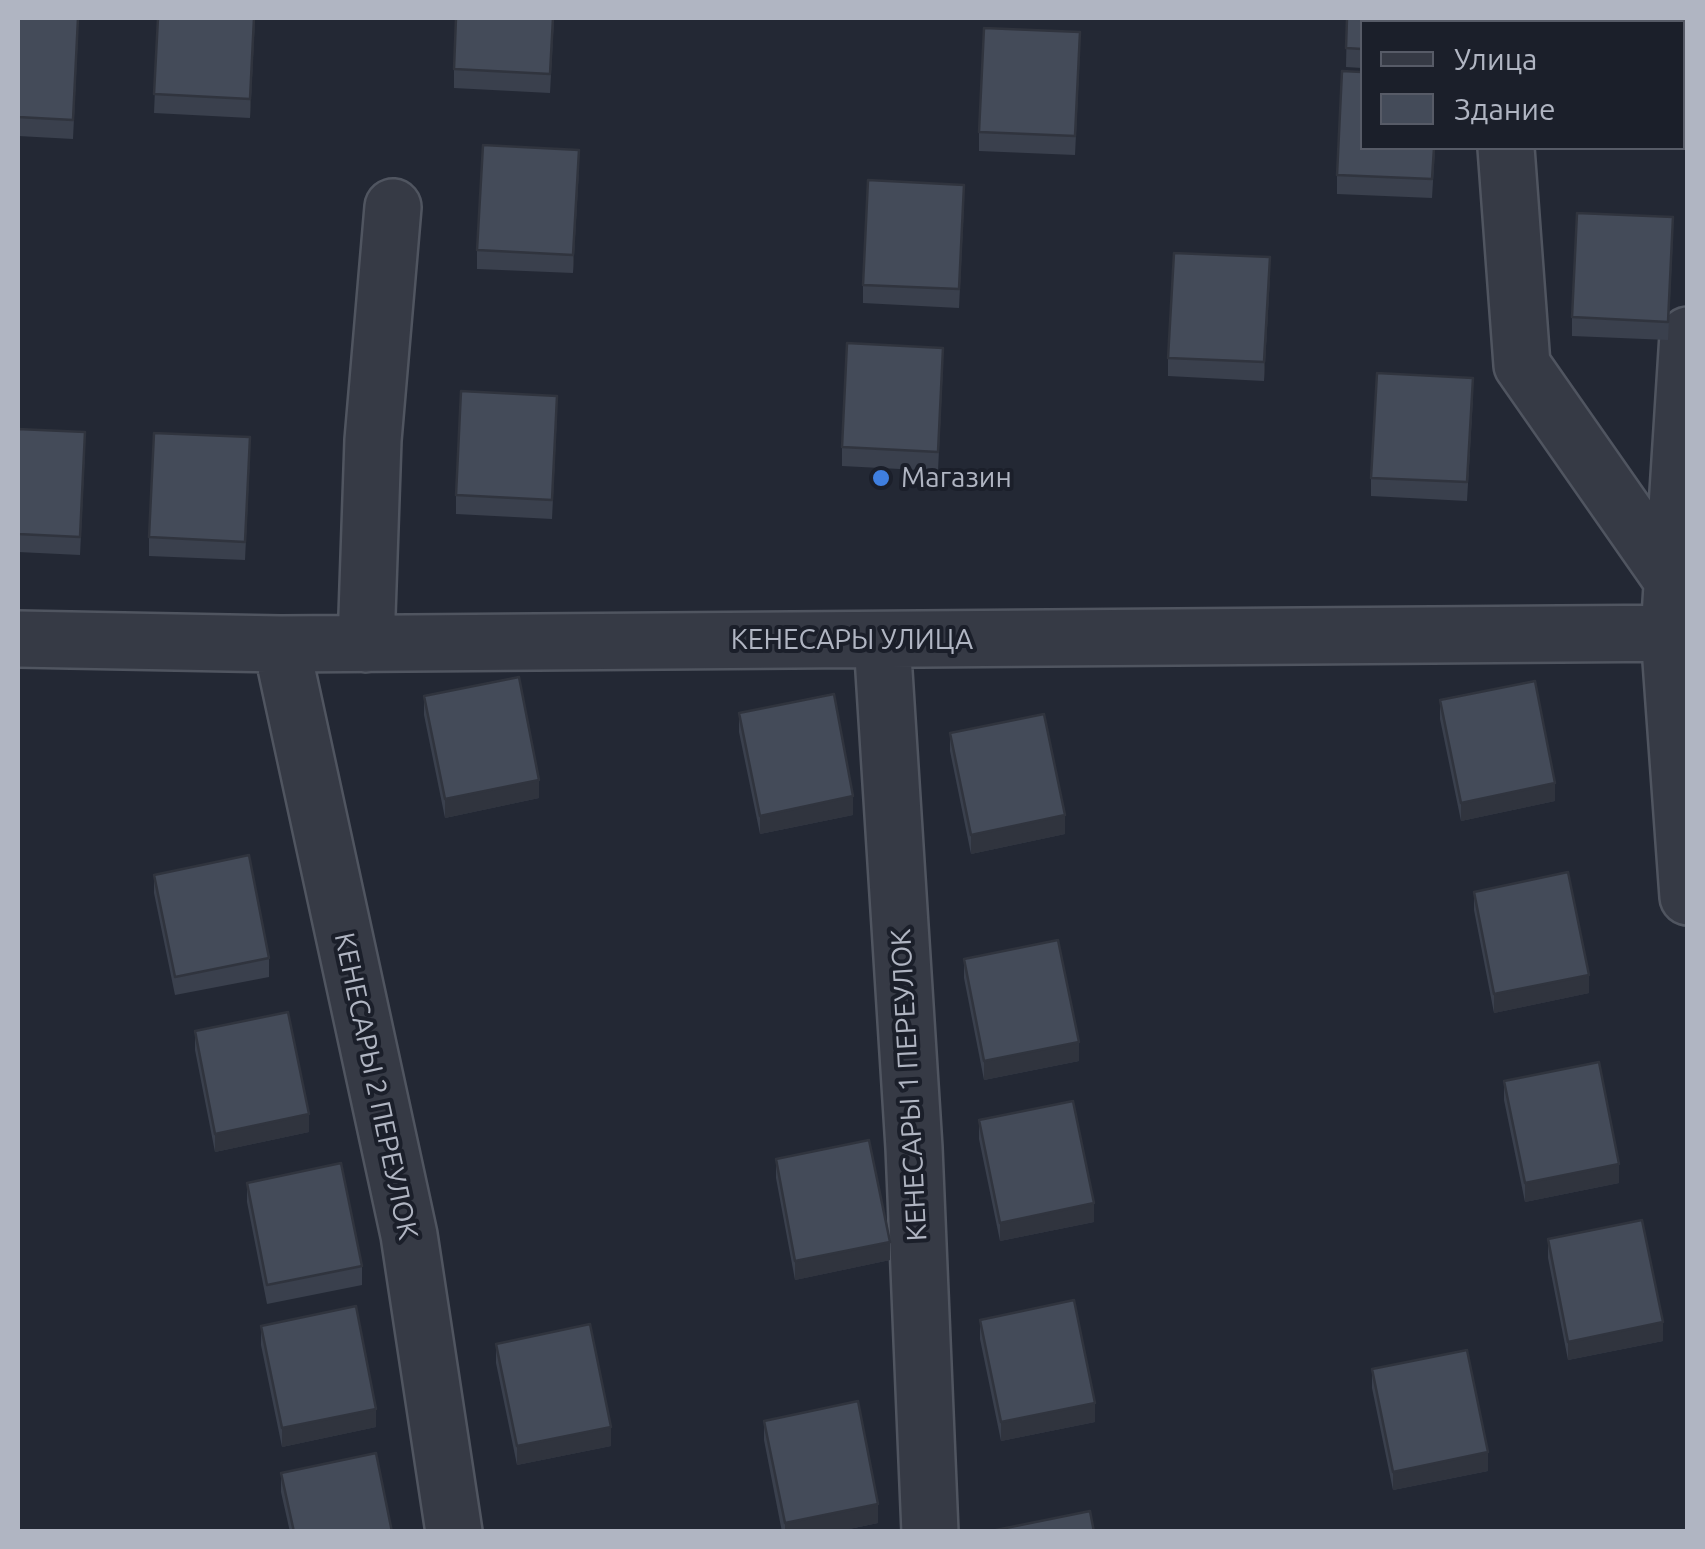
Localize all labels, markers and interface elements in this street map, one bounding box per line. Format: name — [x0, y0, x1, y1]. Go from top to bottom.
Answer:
legend — [1360, 20, 1685, 150]
text: Улица — [1454, 42, 1538, 76]
text: Здание — [1454, 92, 1556, 126]
place label: Магазин — [901, 461, 1012, 495]
marker: Магазин — [870, 467, 892, 489]
street label: КЕНЕСАРЫ УЛИЦА — [731, 623, 973, 657]
street label: КЕНЕСАРЫ 1 ПЕРЕУЛОК — [884, 928, 934, 1242]
street label: КЕНЕСАРЫ 2 ПЕРЕУЛОК — [327, 930, 425, 1242]

